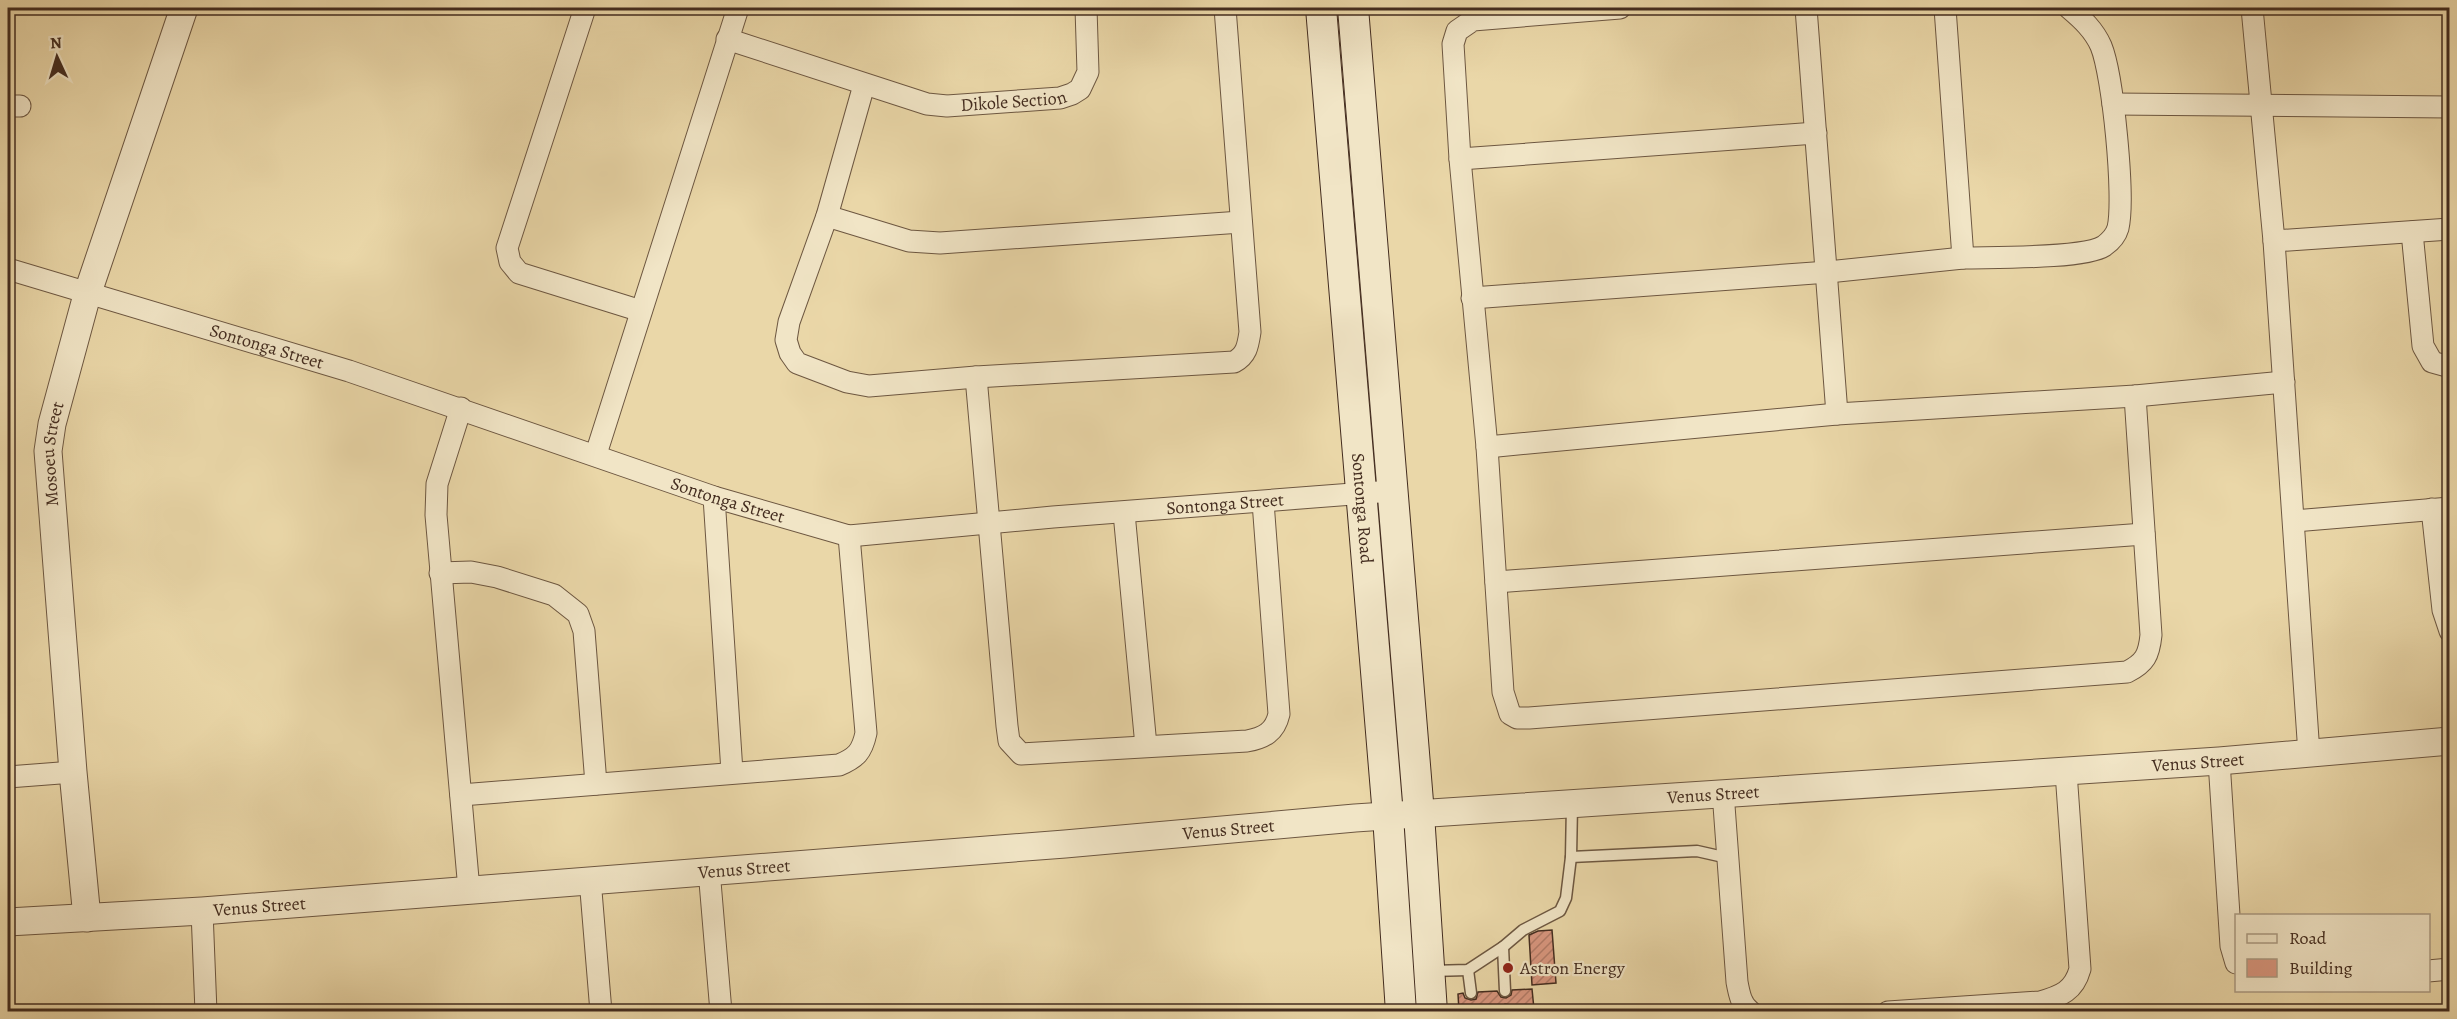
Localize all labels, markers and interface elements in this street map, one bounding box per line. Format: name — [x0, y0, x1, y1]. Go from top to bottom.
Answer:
north arrow — [27, 27, 87, 87]
text: N — [49, 32, 63, 54]
street label: Dikole Section — [960, 85, 1070, 117]
street label: Sontonga Street — [207, 318, 327, 375]
street label: Mosoeu Street — [36, 399, 70, 507]
street label: Sontonga Road — [1346, 452, 1379, 565]
street label: Sontonga Street — [668, 471, 787, 529]
street label: Sontonga Street — [1165, 487, 1285, 520]
street label: Venus Street — [2150, 747, 2245, 777]
street label: Venus Street — [1665, 779, 1760, 809]
street label: Venus Street — [1180, 813, 1276, 846]
street label: Venus Street — [696, 853, 791, 885]
street label: Venus Street — [211, 891, 307, 922]
legend — [2235, 914, 2430, 992]
text: Road — [2289, 926, 2327, 950]
place label: Astron Energy — [1519, 956, 1626, 980]
text: Building — [2289, 956, 2353, 980]
marker: Astron Energy — [1501, 961, 1515, 975]

